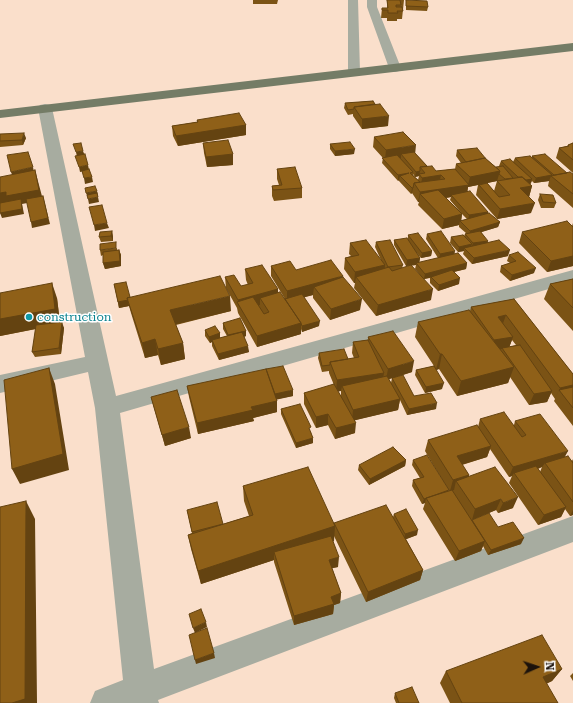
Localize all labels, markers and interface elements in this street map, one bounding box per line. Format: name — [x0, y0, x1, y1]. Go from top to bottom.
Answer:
place label: construction — [37, 310, 112, 324]
marker: construction — [24, 312, 34, 322]
north arrow — [517, 647, 557, 687]
text: N — [543, 662, 556, 671]

